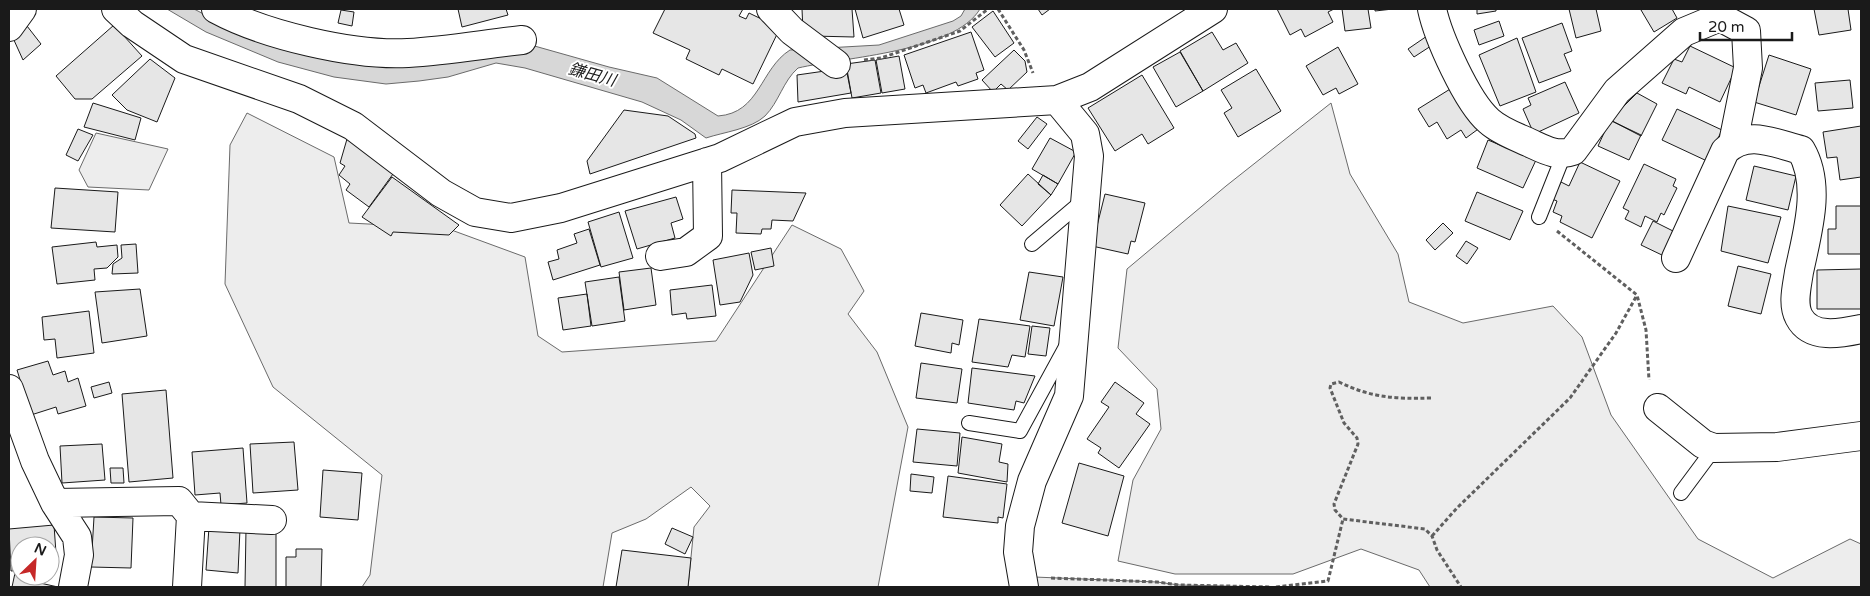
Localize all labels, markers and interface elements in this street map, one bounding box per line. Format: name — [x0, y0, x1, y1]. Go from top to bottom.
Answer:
scale bar — [1700, 10, 1792, 42]
text: 20 m — [1708, 18, 1745, 36]
water label: 鎌田川 — [566, 59, 620, 91]
north arrow — [10, 536, 60, 586]
text: N — [32, 540, 49, 560]

